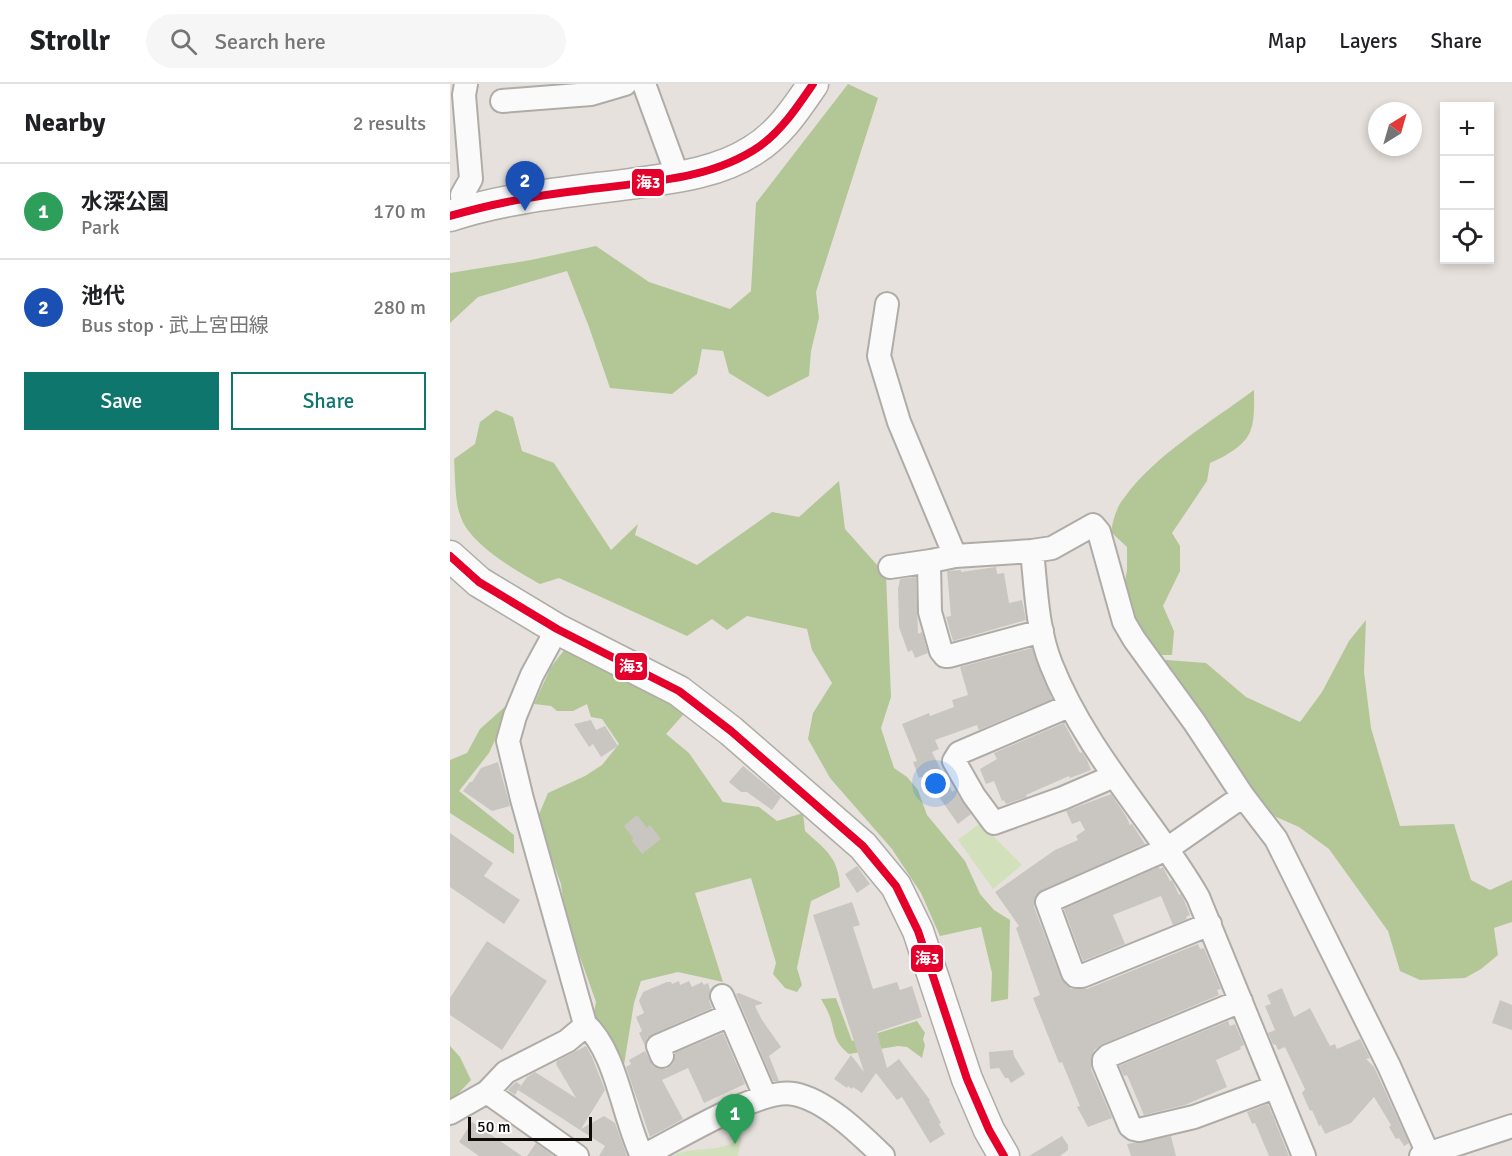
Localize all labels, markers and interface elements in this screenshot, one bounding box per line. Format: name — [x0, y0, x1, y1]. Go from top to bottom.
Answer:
search box — [146, 14, 566, 68]
text: Strollr — [30, 24, 110, 58]
icon: search — [167, 25, 200, 58]
text: Search here — [215, 28, 326, 55]
text: Map — [1268, 28, 1306, 54]
text: Layers — [1339, 28, 1397, 54]
text: Share — [1430, 28, 1482, 54]
north arrow — [1368, 102, 1422, 156]
map controls — [1440, 102, 1494, 264]
button: + — [1440, 102, 1494, 156]
text: Nearby — [24, 107, 105, 139]
text: 2 results — [353, 111, 426, 136]
button: − — [1440, 156, 1494, 210]
pin: 2 — [506, 162, 544, 211]
line badge: 海3 — [631, 168, 665, 197]
text: 海3 — [636, 173, 660, 193]
text: 水深公園 — [81, 188, 169, 215]
text: 1 — [38, 199, 49, 224]
text: 170 m — [373, 199, 426, 224]
button: locate — [1440, 210, 1494, 264]
text: Park — [81, 215, 119, 240]
text: 池代 — [81, 282, 125, 309]
text: 2 — [38, 295, 49, 320]
text: 280 m — [373, 295, 426, 320]
text: Bus stop · 武上宮田線 — [81, 313, 269, 338]
button: Save — [24, 372, 219, 430]
button: Share — [231, 372, 426, 430]
line badge: 海3 — [614, 652, 648, 681]
text: 海3 — [619, 657, 643, 677]
your location — [921, 769, 950, 798]
line badge: 海3 — [910, 944, 944, 973]
text: 海3 — [915, 949, 939, 969]
pin: 1 — [716, 1094, 754, 1144]
scale bar — [468, 1114, 592, 1142]
text: 50 m — [477, 1117, 511, 1137]

